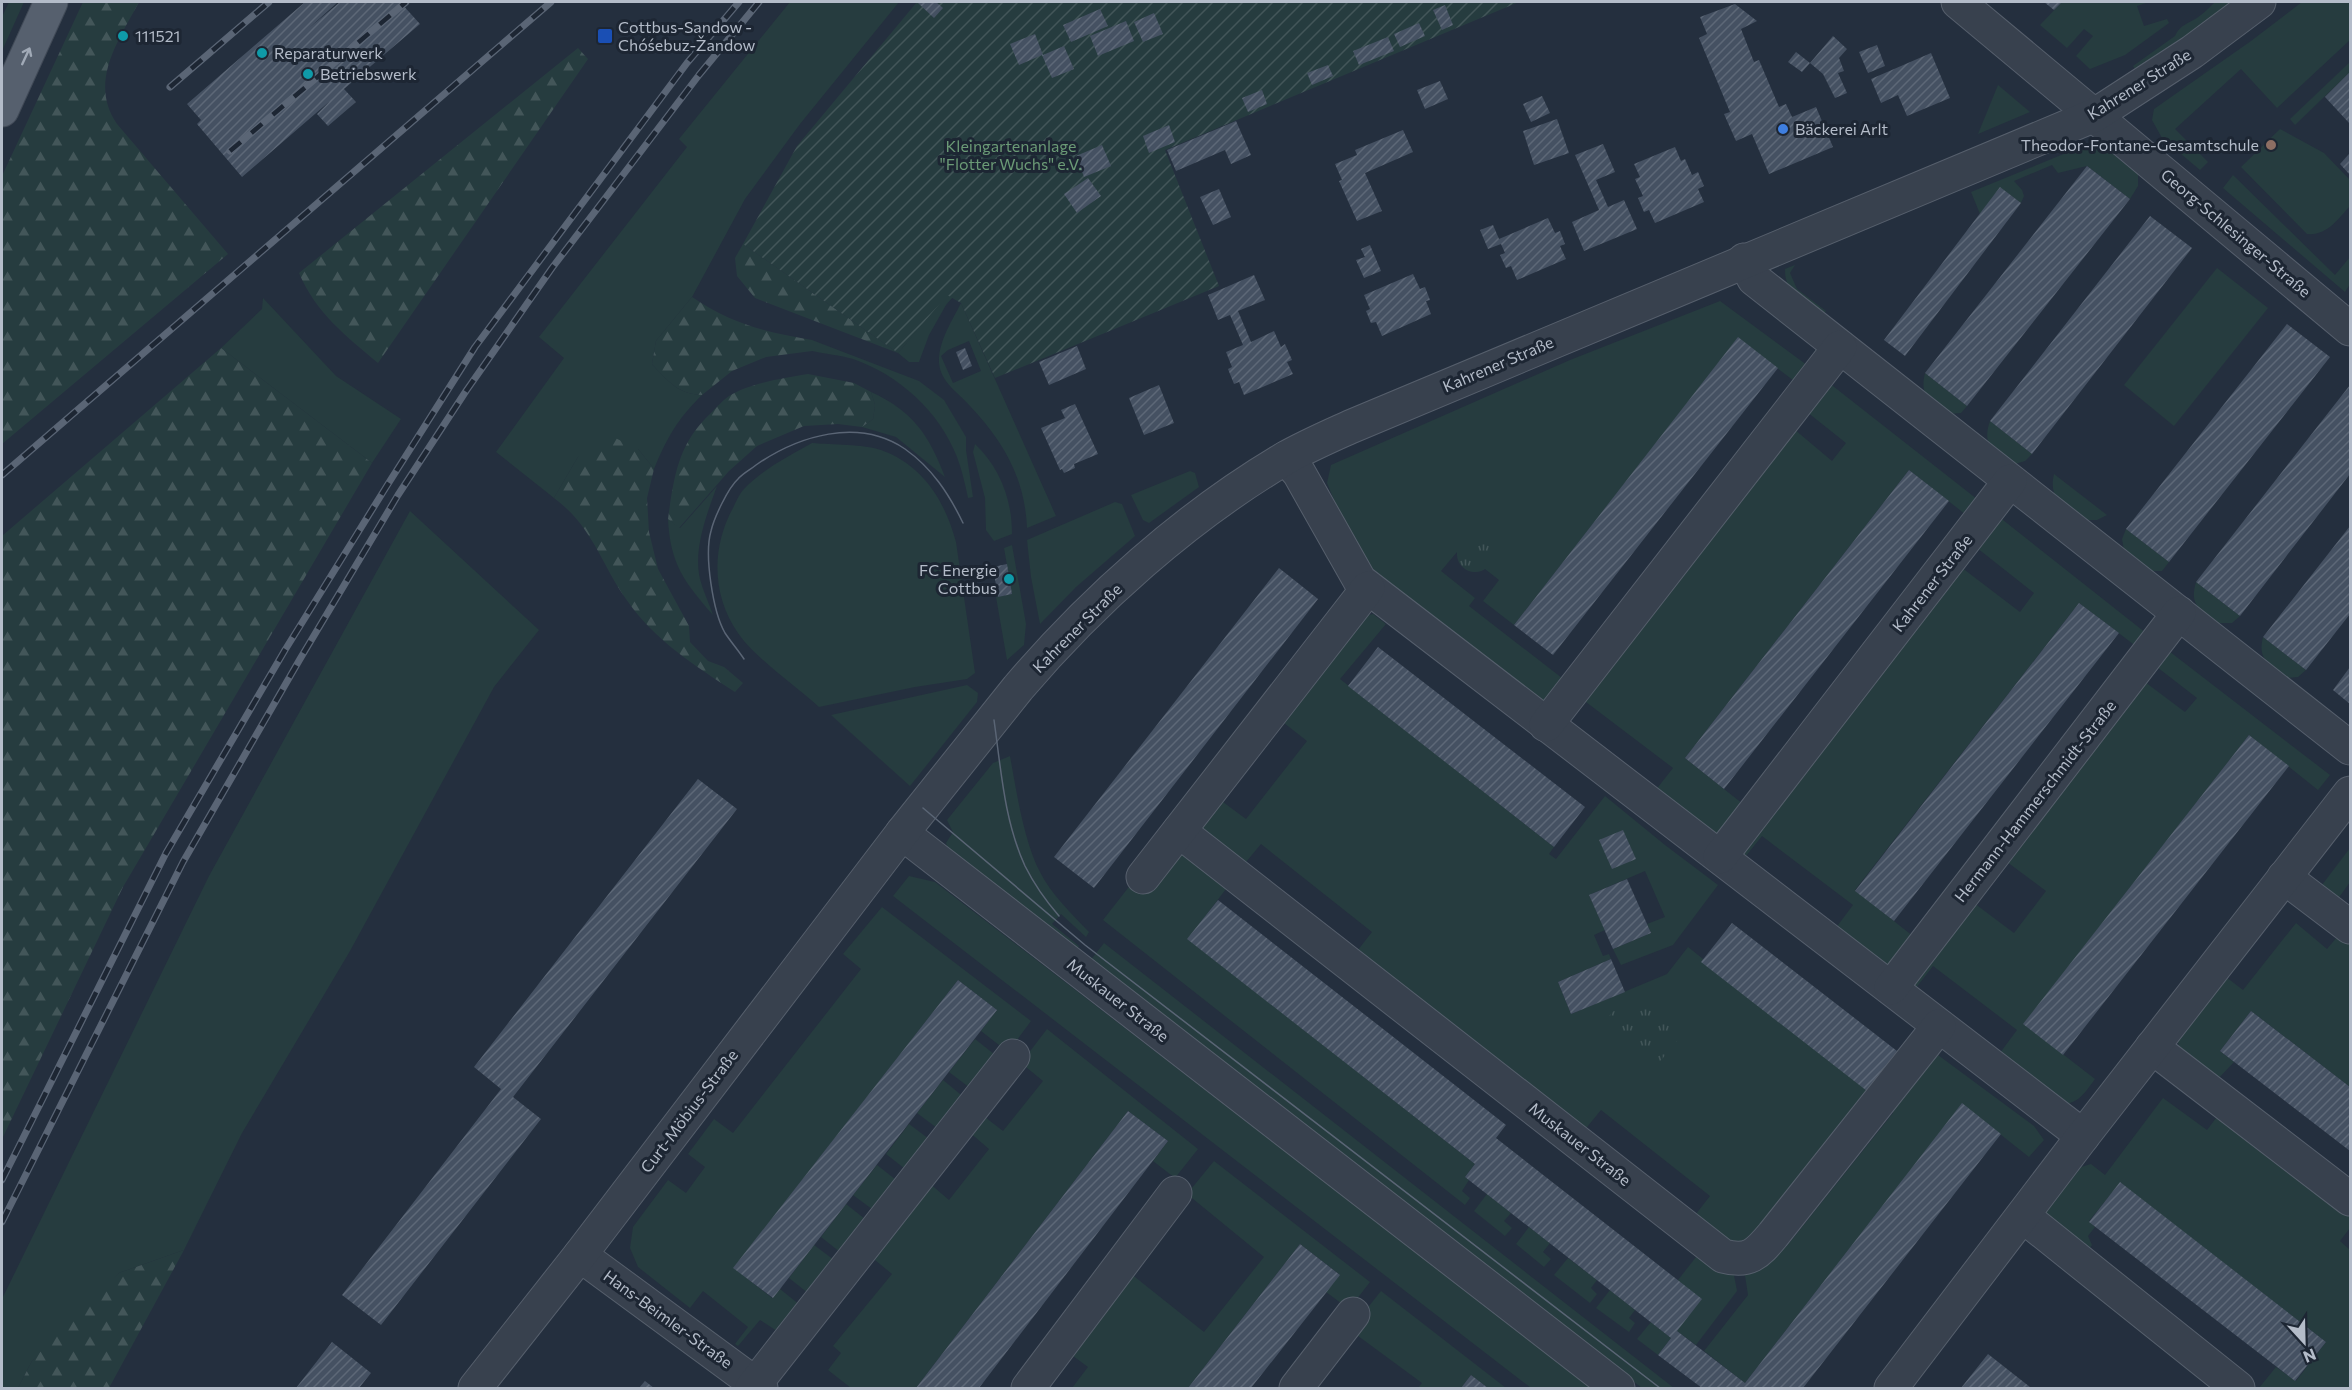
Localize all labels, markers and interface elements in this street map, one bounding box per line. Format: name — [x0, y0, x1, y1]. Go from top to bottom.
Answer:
place label: Cottbus-Sandow - Chóśebuz-Žandow — [618, 17, 755, 54]
place label: 111521 — [135, 26, 180, 45]
marker: Cottbus-Sandow - Chóśebuz-Žandow — [596, 27, 614, 45]
marker: 111521 — [116, 29, 130, 43]
place label: Reparaturwerk — [274, 43, 383, 62]
street label: Kahrener Straße — [2083, 44, 2194, 123]
marker: Reparaturwerk — [255, 46, 269, 60]
one-way arrow — [21, 48, 32, 66]
place label: Betriebswerk — [320, 64, 417, 83]
marker: Betriebswerk — [301, 67, 315, 81]
place label: Bäckerei Arlt — [1795, 119, 1889, 138]
marker: Bäckerei Arlt — [1776, 122, 1790, 136]
place label: Theodor-Fontane-Gesamtschule — [2021, 135, 2259, 154]
park label: Kleingartenanlage "Flotter Wuchs" e.V. — [940, 136, 1082, 173]
marker: Theodor-Fontane-Gesamtschule — [2264, 138, 2278, 152]
street label: Georg-Schlesinger-Straße — [2158, 164, 2315, 301]
street label: Kahrener Straße — [1440, 332, 1556, 395]
street label: Kahrener Straße — [1888, 530, 1976, 635]
place label: FC Energie Cottbus — [919, 560, 997, 597]
marker: FC Energie Cottbus — [1002, 572, 1016, 586]
street label: Kahrener Straße — [1028, 579, 1125, 676]
street label: Hermann-Hammerschmidt-Straße — [1950, 696, 2119, 905]
street label: Muskauer Straße — [1064, 954, 1173, 1045]
street label: Curt-Möbius-Straße — [636, 1045, 741, 1176]
street label: Muskauer Straße — [1526, 1098, 1635, 1189]
street label: Hans-Beimler-Straße — [600, 1265, 736, 1372]
north arrow — [2274, 1312, 2334, 1372]
text: N — [2301, 1345, 2319, 1367]

